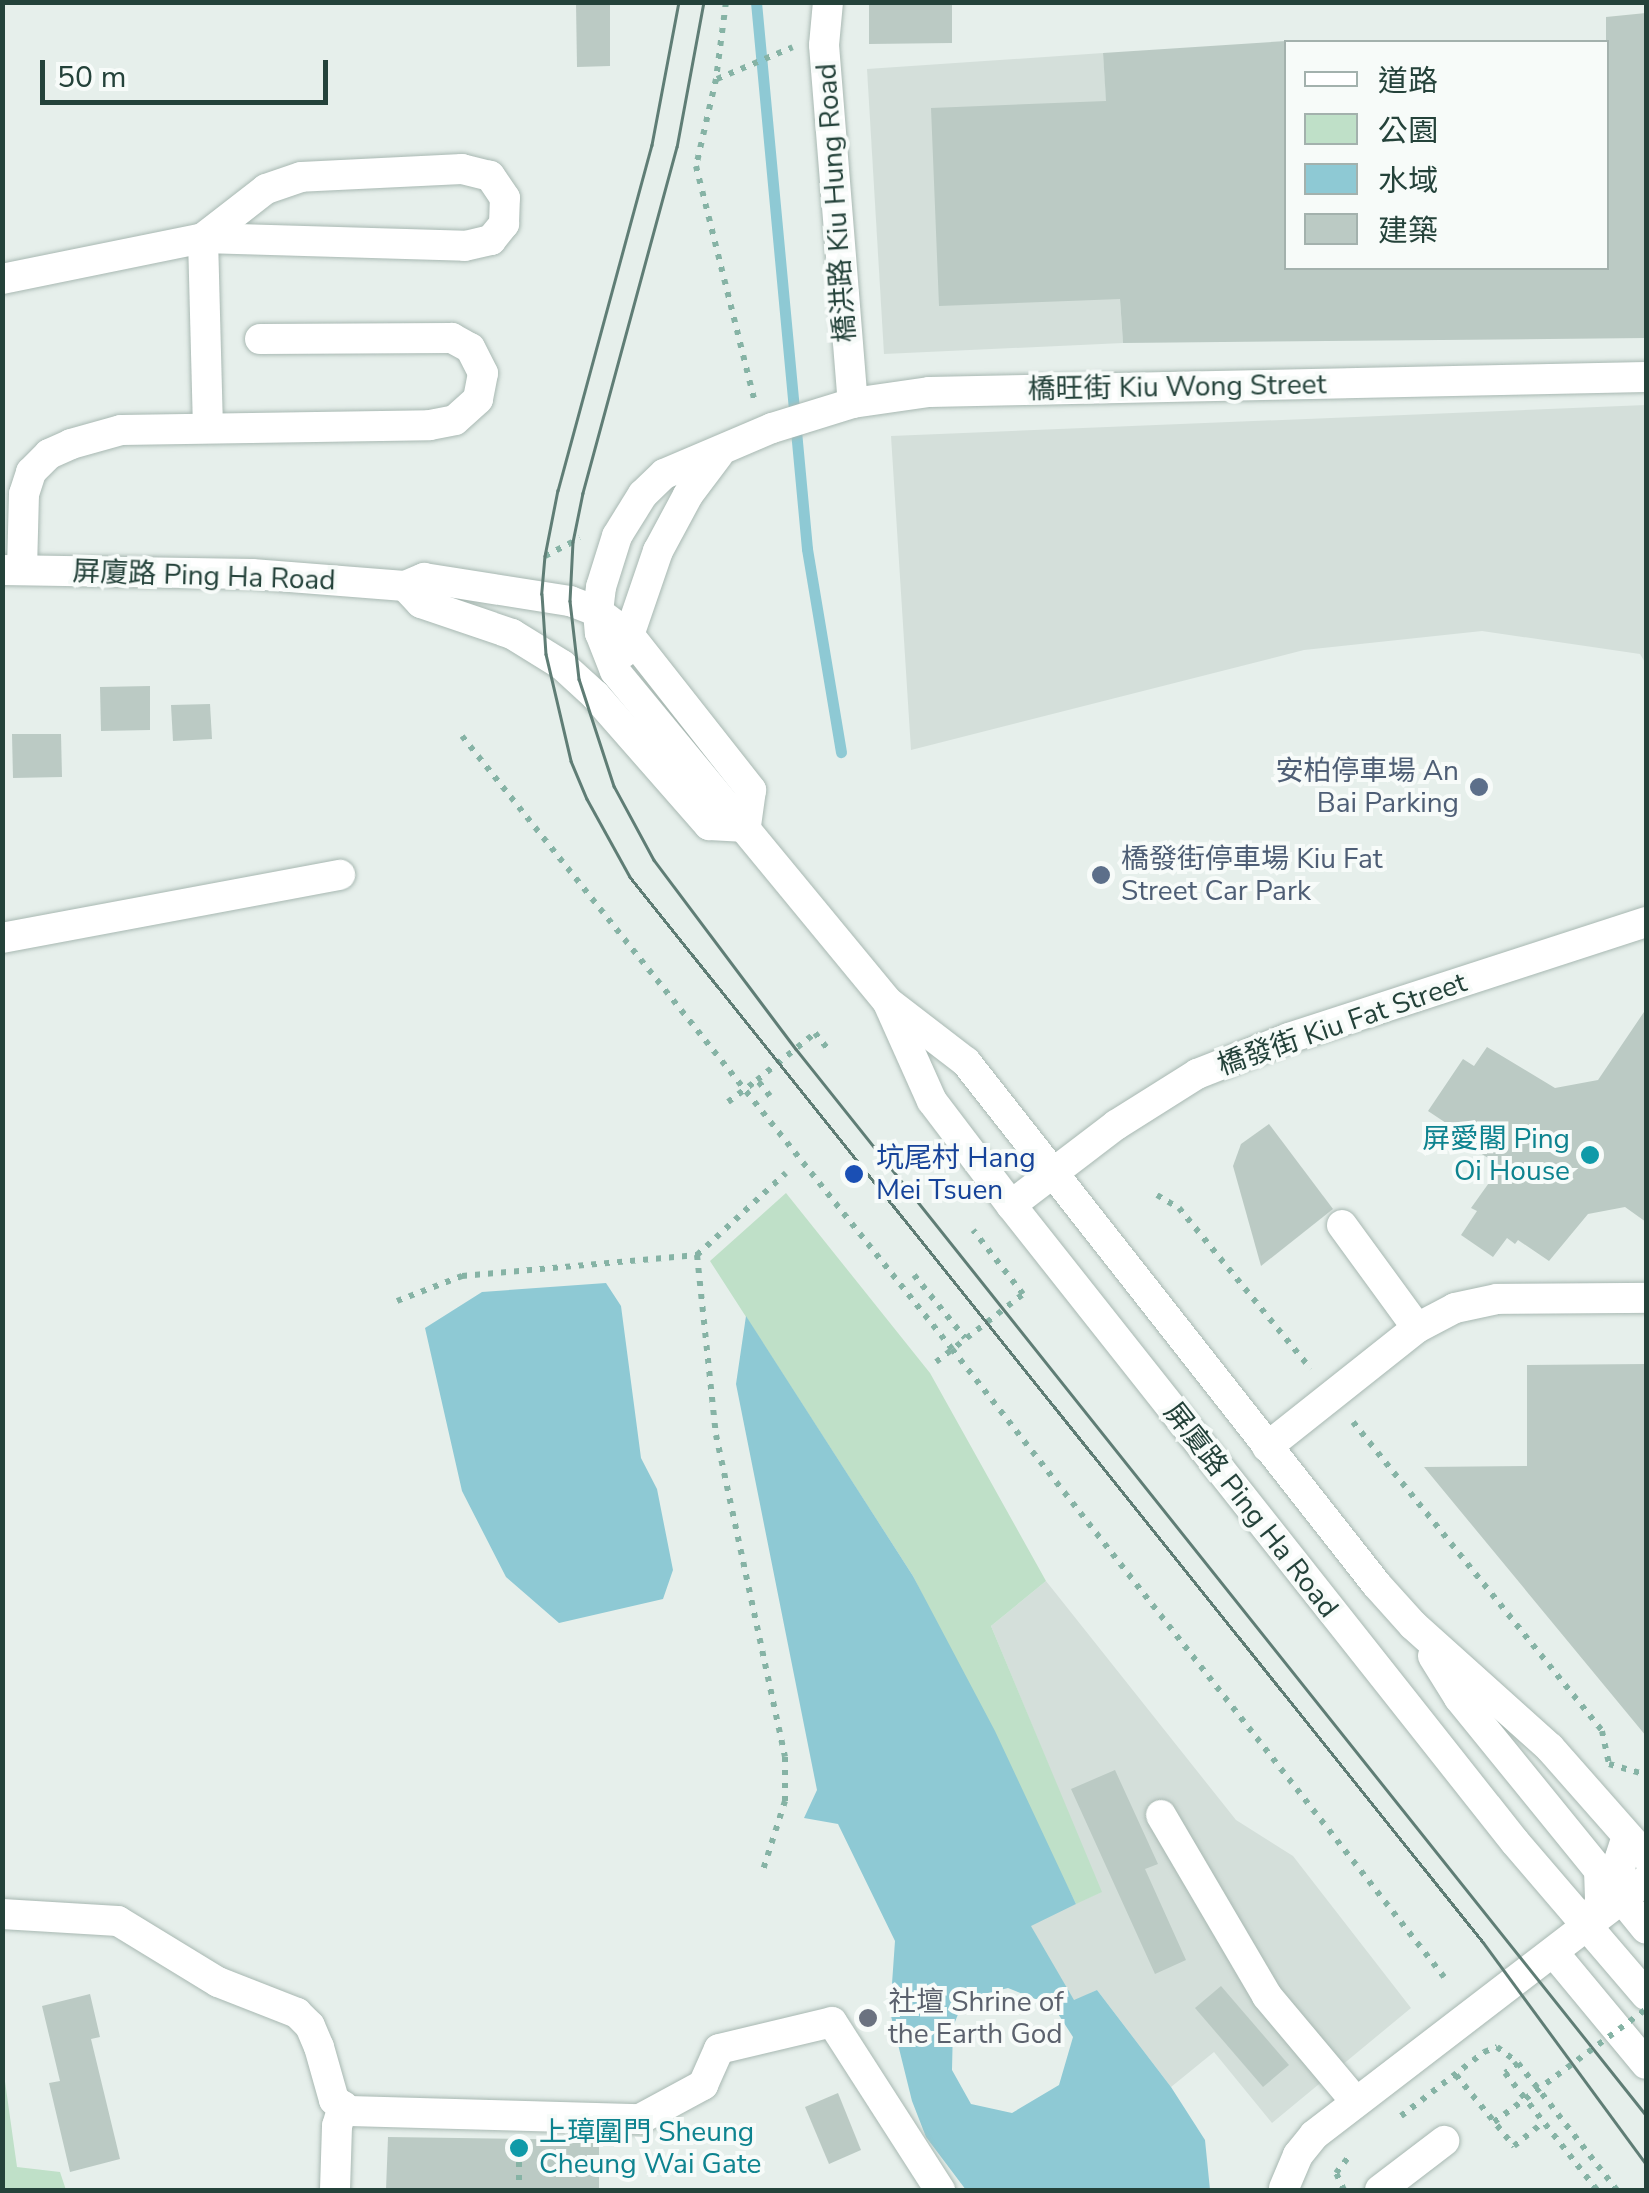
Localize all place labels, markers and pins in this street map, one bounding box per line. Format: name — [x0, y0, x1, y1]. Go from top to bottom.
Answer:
place label: 安柏停車場 An Bai Parking — [1275, 754, 1459, 820]
marker: 安柏停車場 An Bai Parking — [1468, 776, 1490, 798]
place label: 橋發街停車場 Kiu Fat Street Car Park — [1121, 842, 1383, 908]
marker: 橋發街停車場 Kiu Fat Street Car Park — [1090, 864, 1112, 886]
place label: 屏愛閣 Ping Oi House — [1422, 1122, 1570, 1188]
place label: 坑尾村 Hang Mei Tsuen — [876, 1141, 1036, 1207]
marker: 屏愛閣 Ping Oi House — [1579, 1144, 1601, 1166]
marker: 坑尾村 Hang Mei Tsuen — [841, 1161, 867, 1187]
place label: 社壇 Shrine of the Earth God — [888, 1985, 1064, 2051]
marker: 社壇 Shrine of the Earth God — [857, 2007, 879, 2029]
place label: 上璋圍門 Sheung Cheung Wai Gate — [539, 2115, 761, 2181]
marker: 上璋圍門 Sheung Cheung Wai Gate — [508, 2137, 530, 2159]

